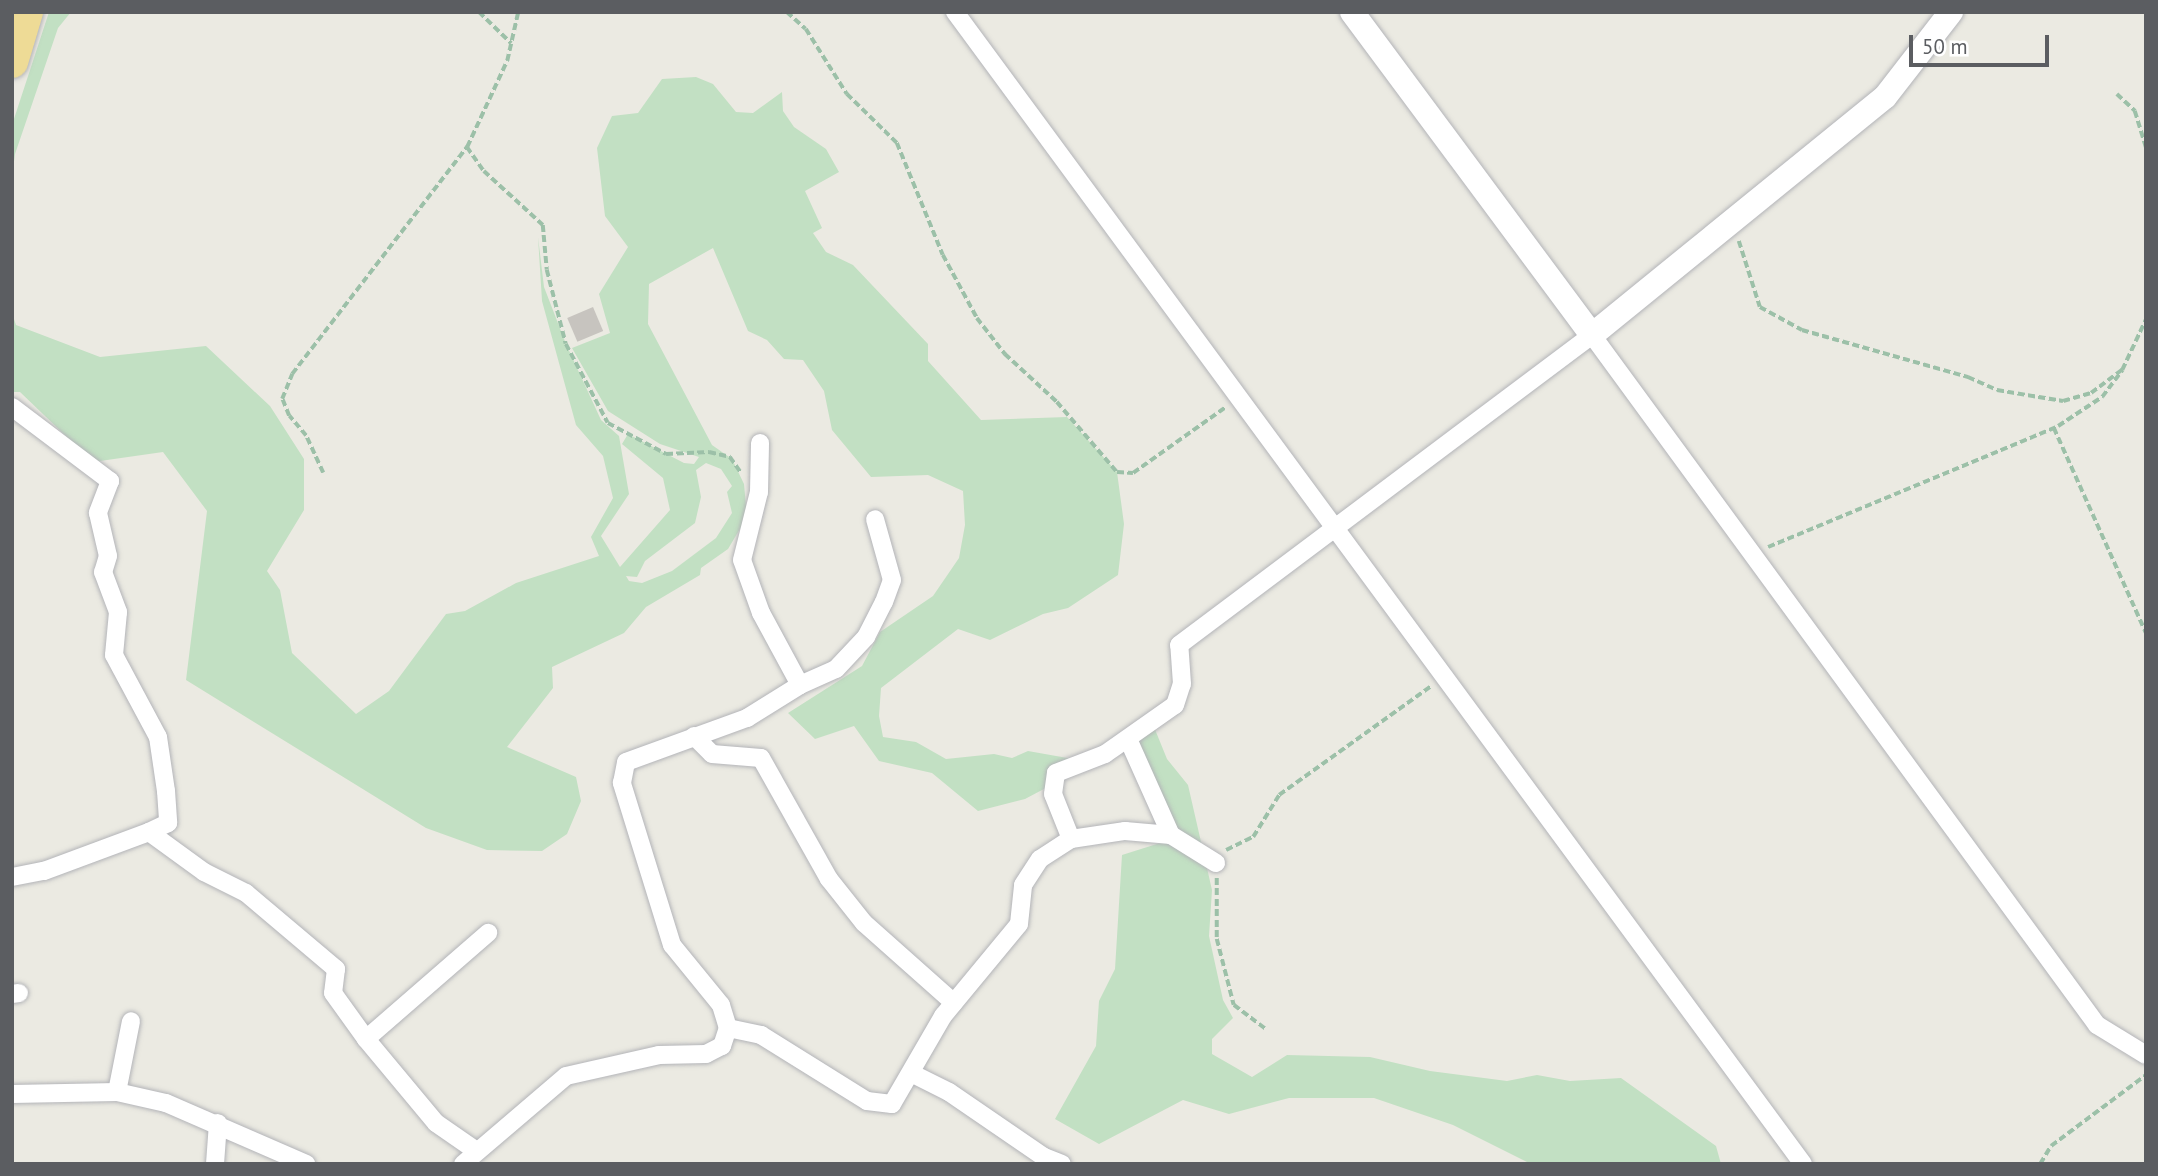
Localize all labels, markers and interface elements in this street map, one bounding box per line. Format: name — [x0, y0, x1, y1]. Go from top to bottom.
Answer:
scale bar — [1913, 21, 2053, 65]
text: 50 m — [1922, 33, 1968, 60]

